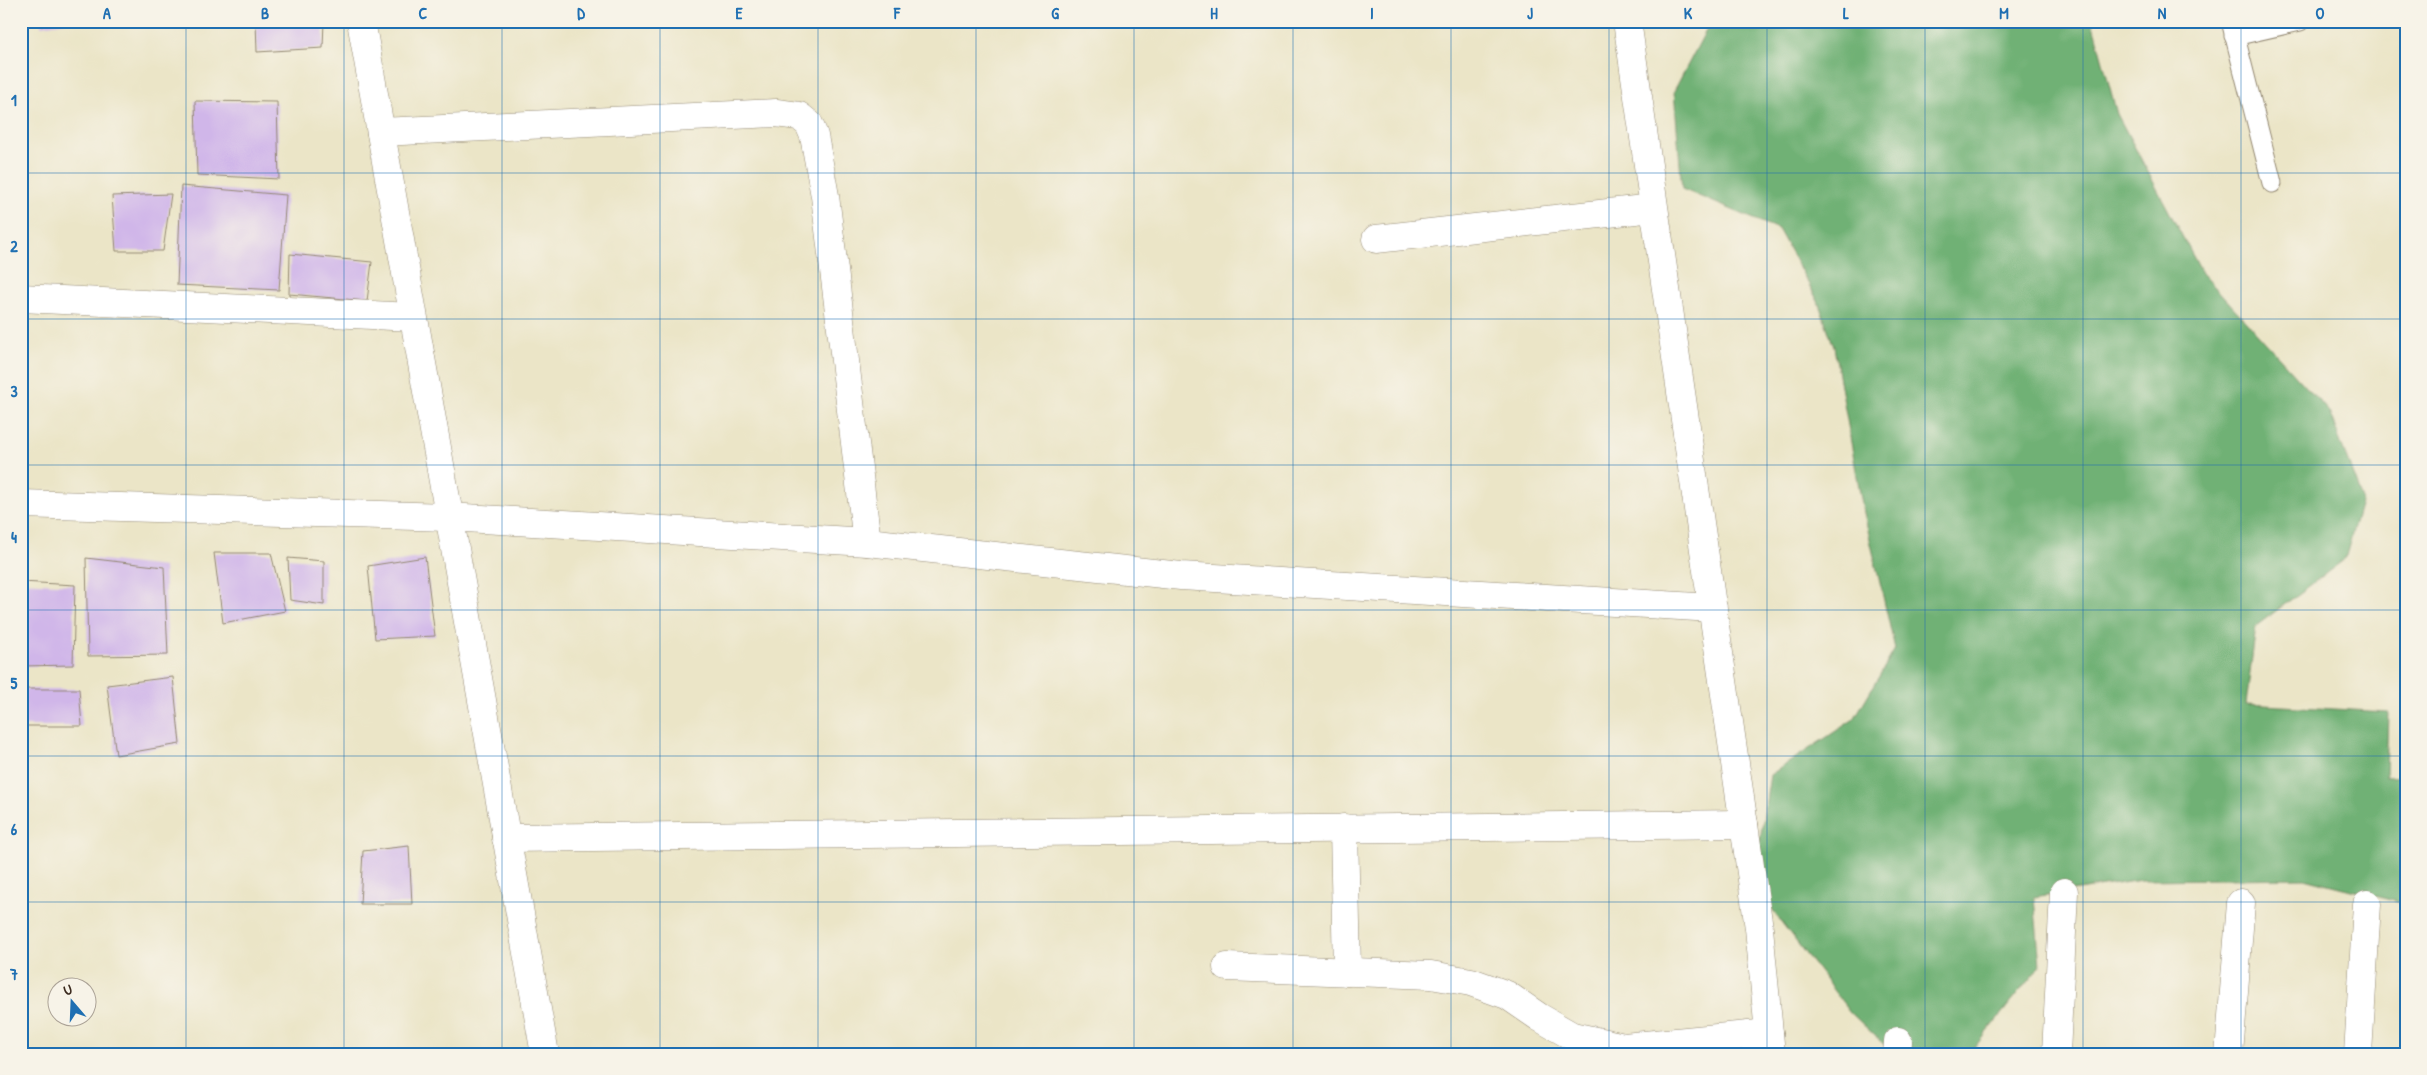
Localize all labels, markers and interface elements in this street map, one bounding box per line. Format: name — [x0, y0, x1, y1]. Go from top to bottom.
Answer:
text: A — [103, 2, 111, 24]
text: B — [261, 2, 269, 24]
text: C — [419, 2, 428, 24]
text: D — [577, 2, 585, 24]
text: E — [735, 2, 743, 24]
text: F — [893, 2, 901, 24]
text: G — [1051, 2, 1059, 24]
text: H — [1210, 2, 1218, 24]
text: I — [1370, 2, 1374, 24]
text: J — [1527, 2, 1533, 24]
text: K — [1684, 2, 1693, 24]
text: L — [1843, 2, 1849, 24]
text: M — [1999, 2, 2009, 24]
text: N — [2158, 2, 2167, 24]
text: O — [2316, 2, 2325, 24]
text: 1 — [11, 89, 17, 111]
text: 2 — [10, 235, 18, 257]
text: 3 — [10, 380, 18, 402]
text: 4 — [11, 526, 17, 548]
text: 5 — [11, 672, 18, 694]
text: 6 — [11, 818, 18, 840]
text: 7 — [9, 963, 18, 985]
north arrow — [48, 978, 98, 1028]
text: U — [61, 979, 75, 999]

